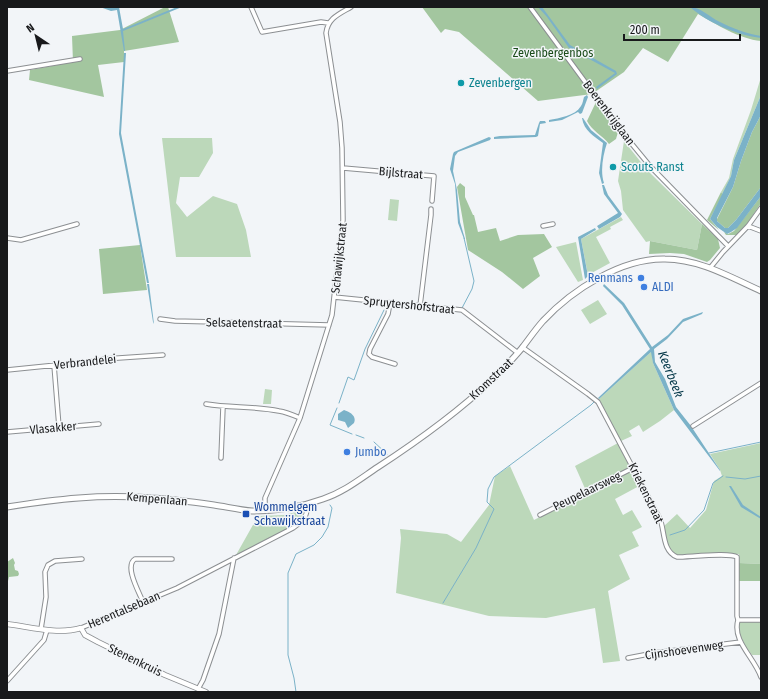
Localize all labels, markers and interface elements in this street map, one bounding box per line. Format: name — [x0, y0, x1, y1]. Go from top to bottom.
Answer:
north arrow — [16, 16, 56, 56]
scale bar — [624, 16, 740, 42]
text: N — [24, 21, 37, 35]
text: 200 m — [630, 23, 660, 37]
park label: Zevenbergenbos — [513, 46, 593, 60]
place label: Zevenbergen — [469, 76, 532, 90]
marker: Zevenbergen — [456, 78, 466, 88]
street label: Boerenkrijglaan — [580, 78, 638, 148]
place label: Scouts Ranst — [621, 160, 684, 174]
marker: Scouts Ranst — [608, 162, 618, 172]
street label: Bijlstraat — [378, 164, 424, 182]
street label: Schawijkstraat — [328, 222, 350, 294]
place label: Renmans — [588, 271, 633, 285]
marker: Renmans — [636, 273, 646, 283]
place label: ALDI — [652, 280, 674, 294]
marker: ALDI — [639, 282, 649, 292]
street label: Spruytershofstraat — [363, 293, 455, 317]
street label: Selsaetenstraat — [206, 315, 282, 331]
water label: Keerbeek — [655, 348, 687, 400]
street label: Verbrandelei — [53, 352, 117, 372]
street label: Kromstraat — [466, 355, 516, 403]
street label: Vlasakker — [29, 419, 78, 437]
place label: Jumbo — [355, 445, 386, 459]
marker: Jumbo — [342, 447, 352, 457]
street label: Kriekenstraat — [625, 460, 667, 526]
street label: Peupelaarsweg — [551, 468, 624, 513]
street label: Kempenlaan — [126, 489, 188, 509]
place label: Wommelgem Schawijkstraat — [254, 500, 325, 528]
marker: Wommelgem Schawijkstraat — [241, 509, 251, 519]
street label: Herentalsebaan — [86, 588, 162, 632]
street label: Cijnshoevenweg — [644, 638, 724, 662]
street label: Stenenkruis — [106, 641, 164, 679]

